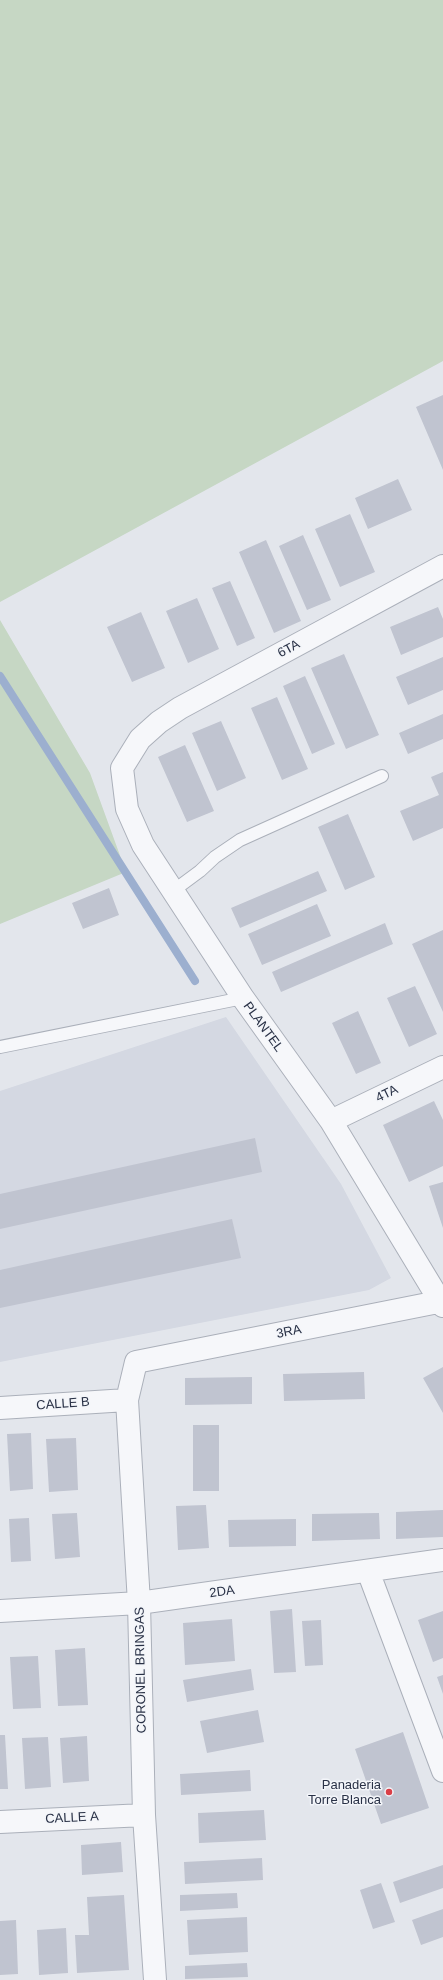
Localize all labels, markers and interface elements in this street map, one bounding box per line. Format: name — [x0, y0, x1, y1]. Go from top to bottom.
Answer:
street label: 6TA — [275, 637, 303, 661]
street label: PLANTEL — [240, 999, 286, 1055]
street label: 4TA — [373, 1082, 401, 1106]
street label: 3RA — [275, 1322, 303, 1342]
street label: CALLE B — [36, 1394, 90, 1414]
street label: 2DA — [208, 1583, 236, 1601]
street label: CORONEL BRINGAS — [132, 1607, 150, 1733]
place label: Panaderia Torre Blanca — [308, 1777, 381, 1808]
marker: Panaderia Torre Blanca — [384, 1787, 394, 1797]
street label: CALLE A — [45, 1809, 99, 1827]

